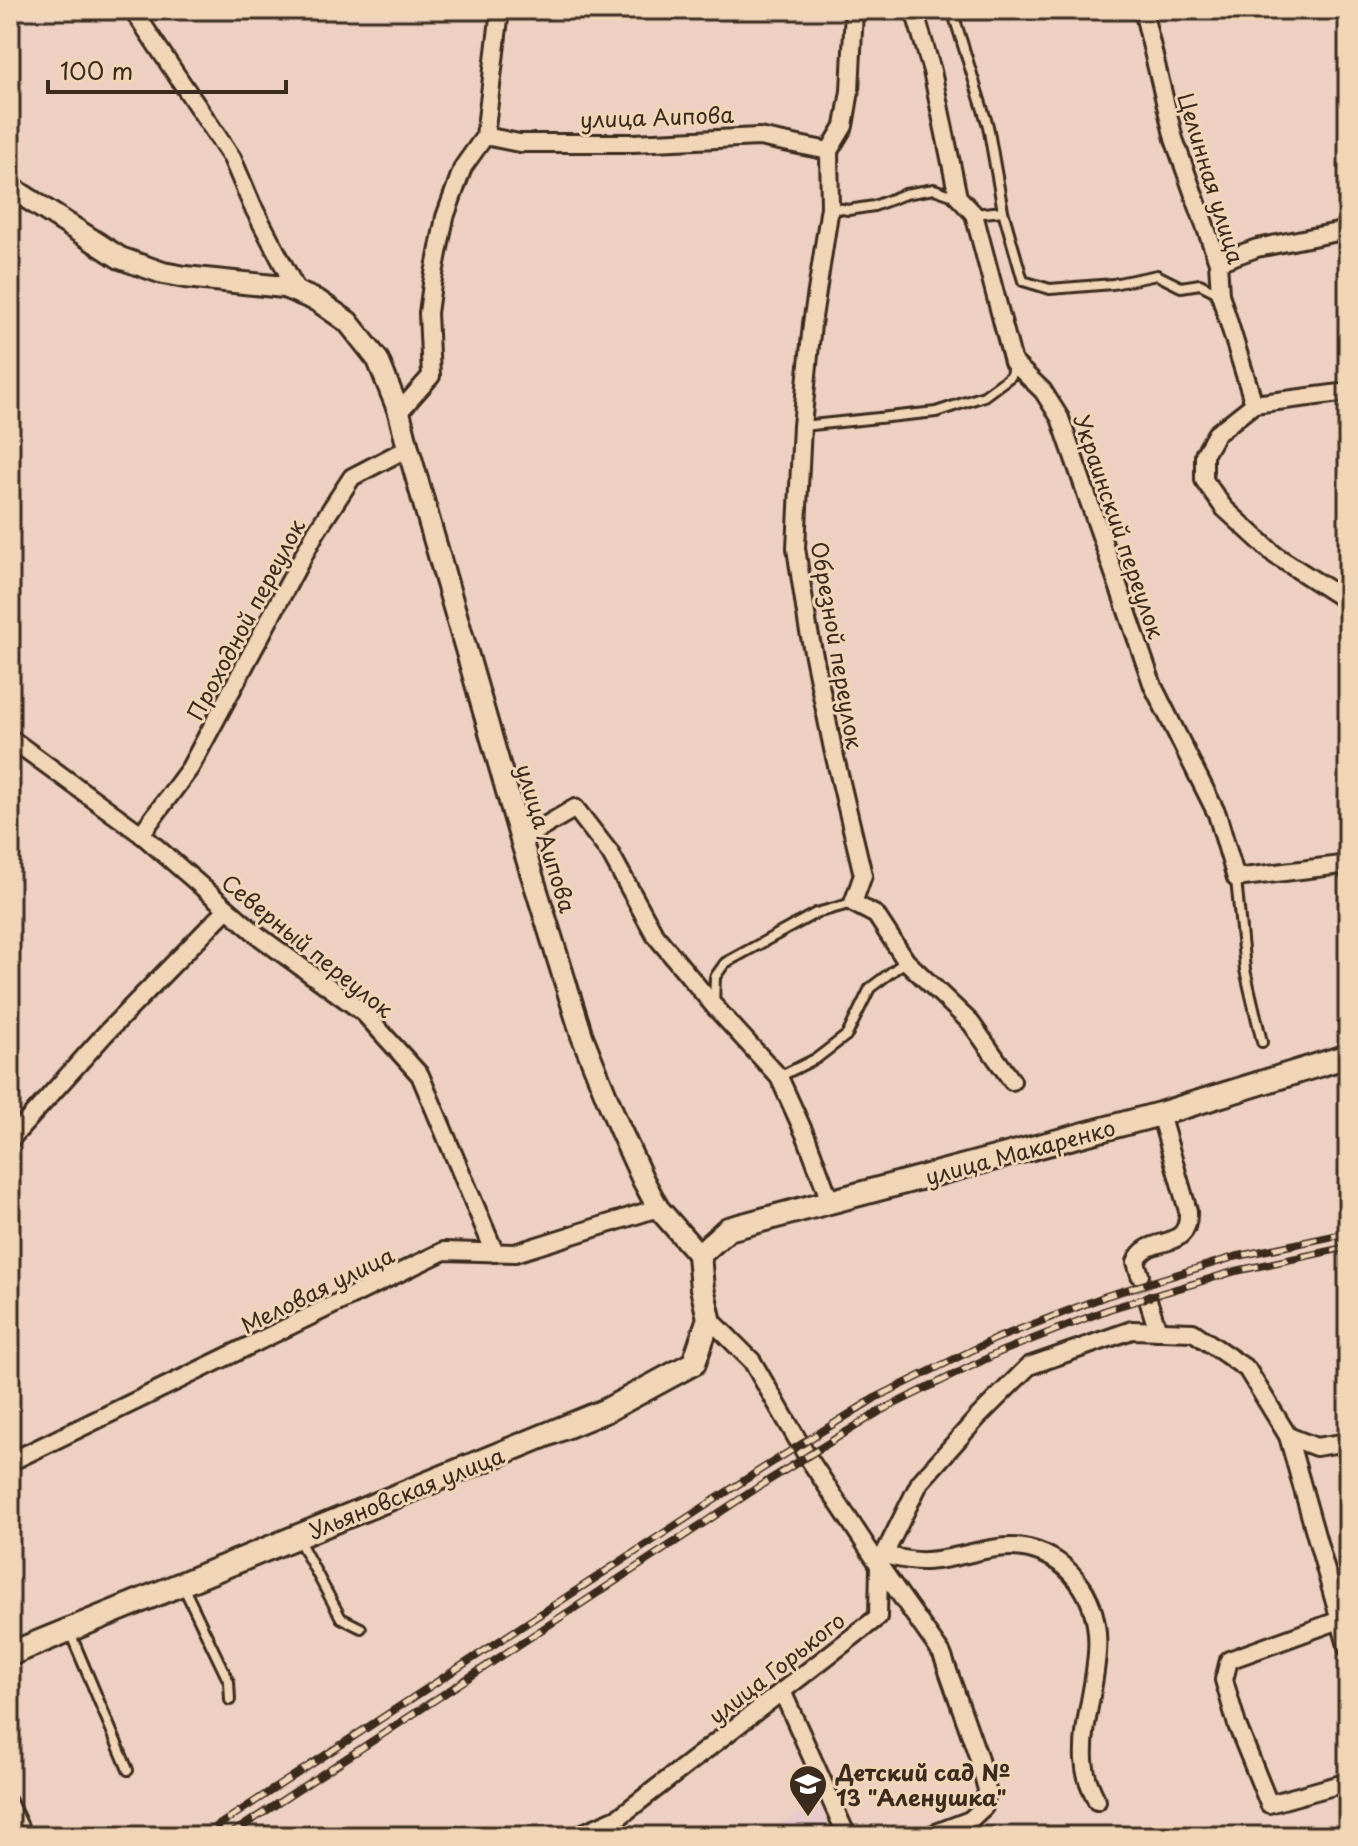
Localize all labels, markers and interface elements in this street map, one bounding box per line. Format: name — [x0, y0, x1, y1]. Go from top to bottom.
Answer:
scale bar — [48, 44, 286, 94]
text: 100 m — [60, 52, 133, 88]
street label: Целинная улица — [1170, 89, 1254, 268]
street label: улица Аипова — [579, 97, 735, 135]
street label: Украинский переулок — [1066, 409, 1174, 643]
street label: Проходной переулок — [178, 512, 313, 726]
street label: Обрезной переулок — [804, 539, 873, 752]
street label: улица Аипова — [509, 760, 585, 917]
street label: Северный переулок — [215, 865, 402, 1025]
street label: улица Макаренко — [921, 1110, 1119, 1192]
street label: Меловая улица — [235, 1238, 399, 1340]
street label: Ульяновская улица — [303, 1438, 509, 1546]
street label: улица Горького — [701, 1603, 851, 1731]
place label: Детский сад № 13 "Аленушка" — [835, 1755, 1010, 1813]
school or university icon: Детский сад № 13 "Аленушка" — [787, 1763, 829, 1818]

